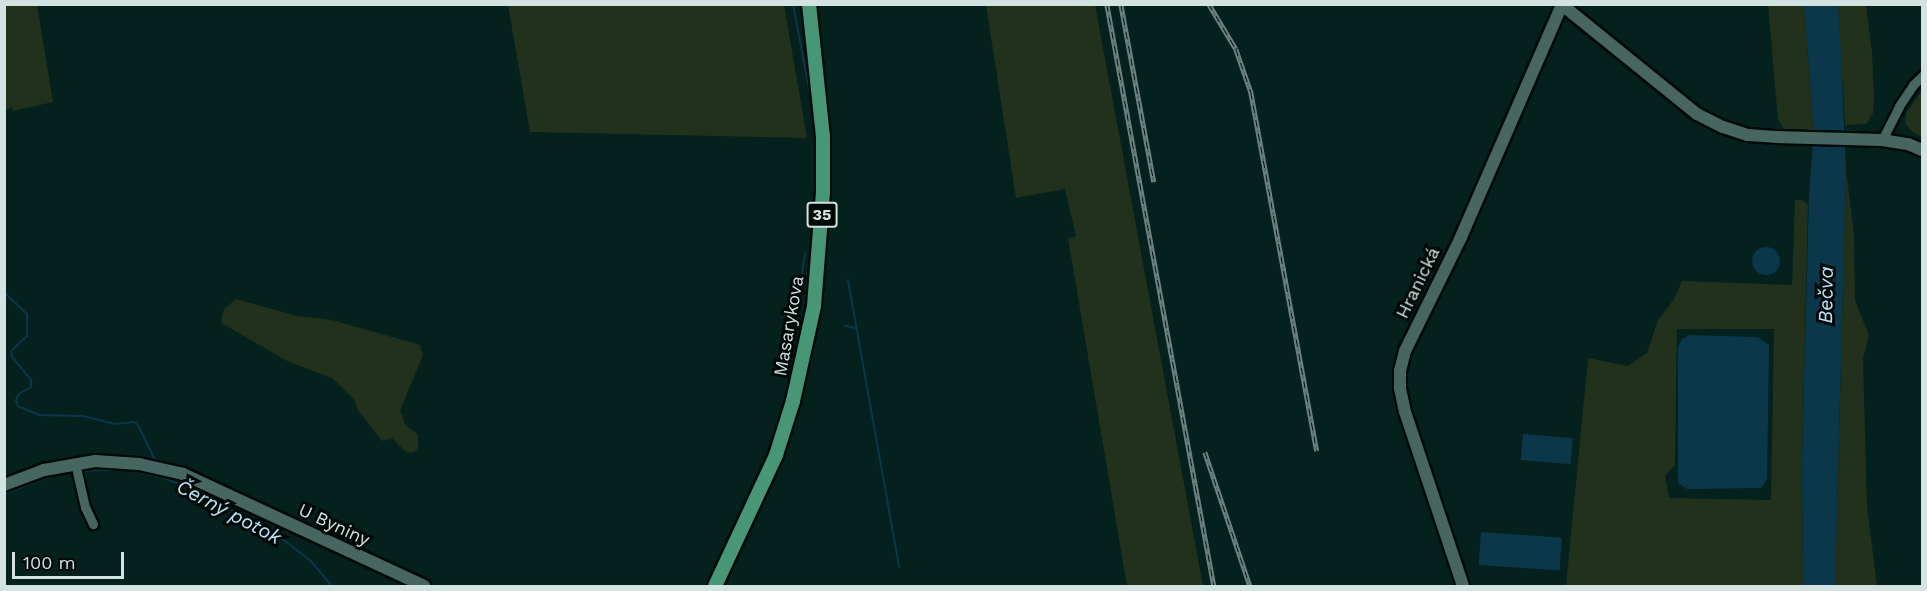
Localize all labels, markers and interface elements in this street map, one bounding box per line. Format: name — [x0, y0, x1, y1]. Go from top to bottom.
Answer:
road number: 35 — [806, 202, 838, 228]
street label: Hranická — [1391, 244, 1445, 322]
water label: Bečva — [1814, 266, 1838, 324]
street label: Masarykova — [770, 274, 808, 378]
water label: Černý potok — [172, 474, 286, 550]
street label: U Byniny — [295, 499, 373, 551]
scale bar — [15, 540, 128, 578]
text: 100 m — [23, 552, 76, 573]

